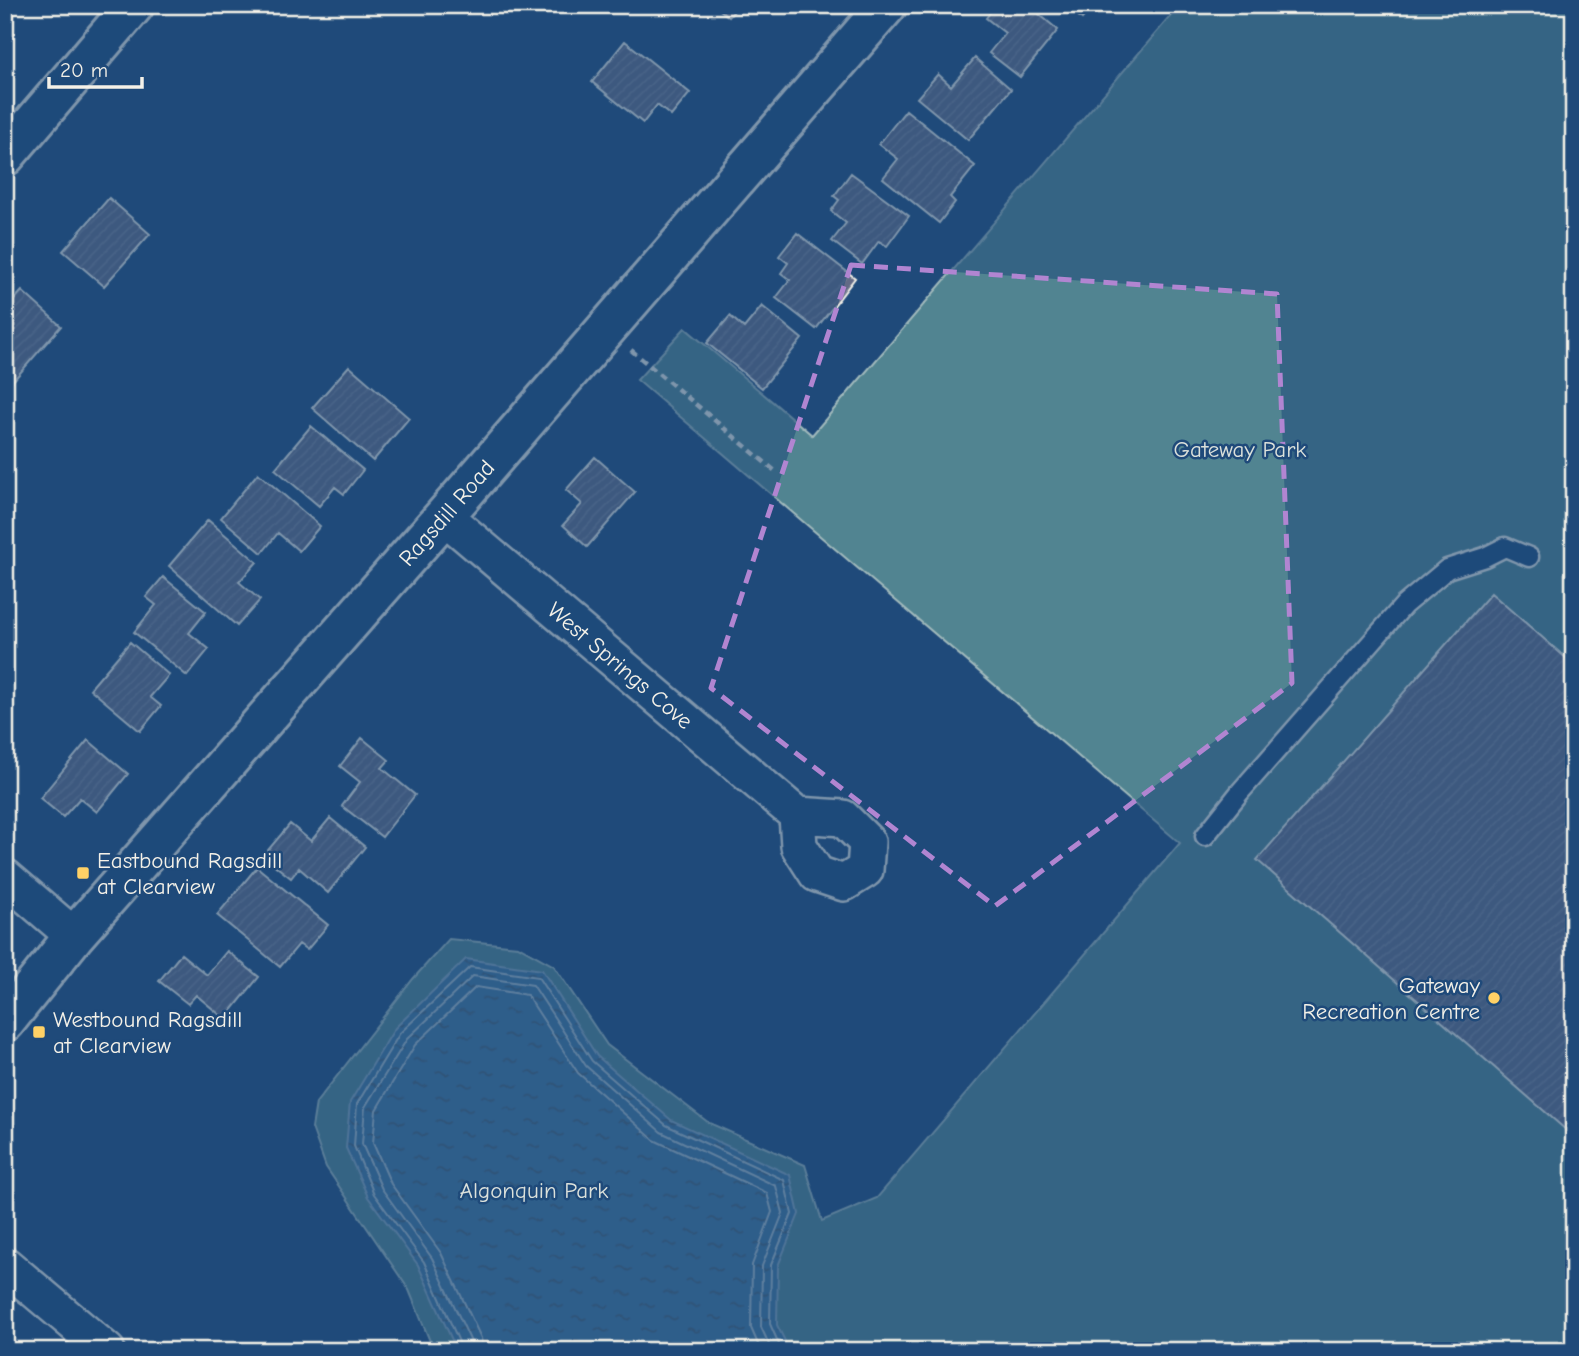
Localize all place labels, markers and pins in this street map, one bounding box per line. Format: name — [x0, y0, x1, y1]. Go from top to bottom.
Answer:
place label: Eastbound Ragsdill at Clearview — [97, 847, 282, 900]
marker: Eastbound Ragsdill at Clearview — [75, 865, 91, 881]
place label: Gateway Recreation Centre — [1302, 972, 1481, 1025]
marker: Gateway Recreation Centre — [1486, 990, 1502, 1006]
place label: Westbound Ragsdill at Clearview — [53, 1006, 242, 1059]
marker: Westbound Ragsdill at Clearview — [31, 1024, 47, 1040]

